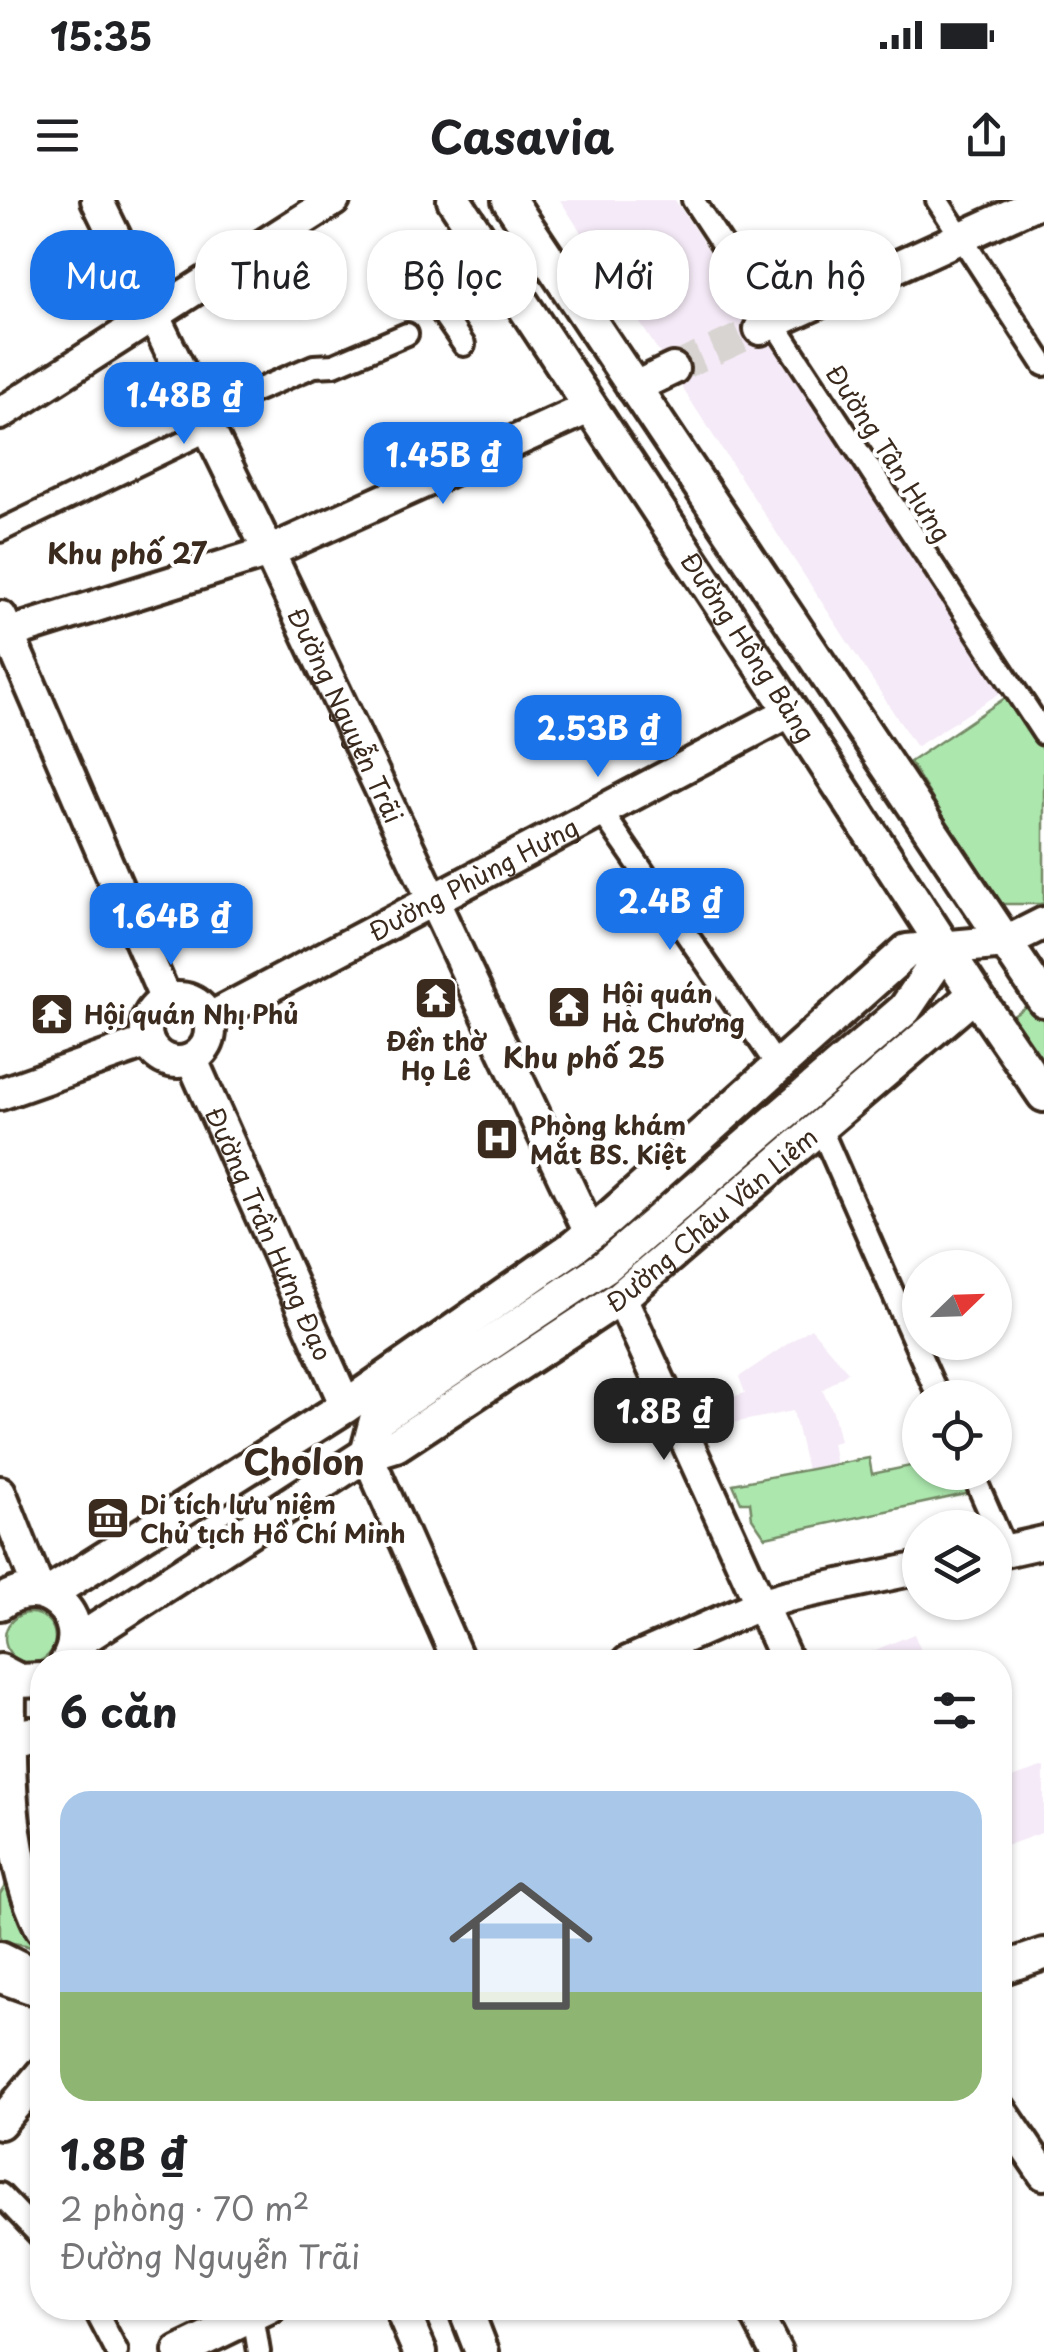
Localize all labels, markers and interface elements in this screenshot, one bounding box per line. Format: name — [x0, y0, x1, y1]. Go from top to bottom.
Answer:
text: 15:35 — [50, 7, 153, 64]
text: Casavia — [430, 101, 614, 169]
icon: menu — [30, 108, 85, 163]
icon: share — [959, 108, 1014, 163]
chip: Mua — [30, 230, 175, 320]
chip: Thuê — [195, 230, 347, 320]
chip: Bộ lọc — [367, 230, 537, 320]
chip: Mới — [557, 230, 689, 320]
chip: Căn hộ — [709, 230, 901, 320]
street label: Đường Tân Hưng — [817, 357, 961, 549]
pin: 1.48B ₫ — [92, 362, 276, 447]
text: 1.48B ₫ — [126, 370, 242, 418]
pin: 1.45B ₫ — [351, 422, 535, 507]
text: 1.45B ₫ — [386, 430, 500, 478]
district label: Khu phố 27 — [47, 531, 208, 574]
street label: Đường Hồng Bàng — [672, 544, 825, 749]
street label: Đường Nguyễn Trãi — [279, 601, 413, 829]
pin: 2.53B ₫ — [506, 695, 690, 780]
text: 2.53B ₫ — [537, 703, 660, 751]
street label: Đường Phùng Hưng — [362, 808, 585, 950]
pin: 2.4B ₫ — [589, 868, 751, 953]
text: 2.4B ₫ — [618, 876, 722, 924]
pin: 1.64B ₫ — [79, 883, 263, 968]
text: 1.64B ₫ — [112, 891, 230, 939]
place label: Hội quán Hà Chương — [602, 974, 745, 1041]
temple icon: Đền thờ Họ Lê — [413, 975, 459, 1021]
temple icon: Hội quán Hà Chương — [546, 984, 592, 1030]
temple icon: Hội quán Nhị Phủ — [29, 991, 75, 1037]
place label: Hội quán Nhị Phủ — [84, 995, 299, 1033]
place label: Đền thờ Họ Lê — [386, 1022, 488, 1089]
district label: Khu phố 25 — [503, 1035, 665, 1078]
street label: Đường Trần Hưng Đạo — [196, 1101, 342, 1367]
place label: Phòng khám Mắt BS. Kiệt — [530, 1106, 687, 1173]
hospital icon: Phòng khám Mắt BS. Kiệt — [474, 1116, 520, 1162]
street label: Đường Châu Văn Liêm — [598, 1118, 826, 1321]
north arrow — [902, 1250, 1012, 1360]
map controls — [902, 1250, 1012, 1620]
pin: 1.8B ₫ — [583, 1378, 745, 1463]
button: locate — [902, 1380, 1012, 1490]
text: 1.8B ₫ — [616, 1386, 712, 1434]
district label: Cholon — [243, 1434, 365, 1487]
place label: Di tích lưu niệm Chủ tịch Hồ Chí Minh — [140, 1485, 406, 1552]
museum icon: Di tích lưu niệm Chủ tịch Hồ Chí Minh — [85, 1495, 131, 1541]
button: layers — [902, 1510, 1012, 1620]
text: 6 căn — [60, 1679, 178, 1742]
icon: filters — [927, 1683, 982, 1738]
icon: home — [431, 1856, 611, 2036]
text: 1.8B ₫ — [60, 2121, 186, 2184]
text: 2 phòng · 70 m² — [60, 2184, 310, 2232]
text: Đường Nguyễn Trãi — [60, 2232, 360, 2280]

